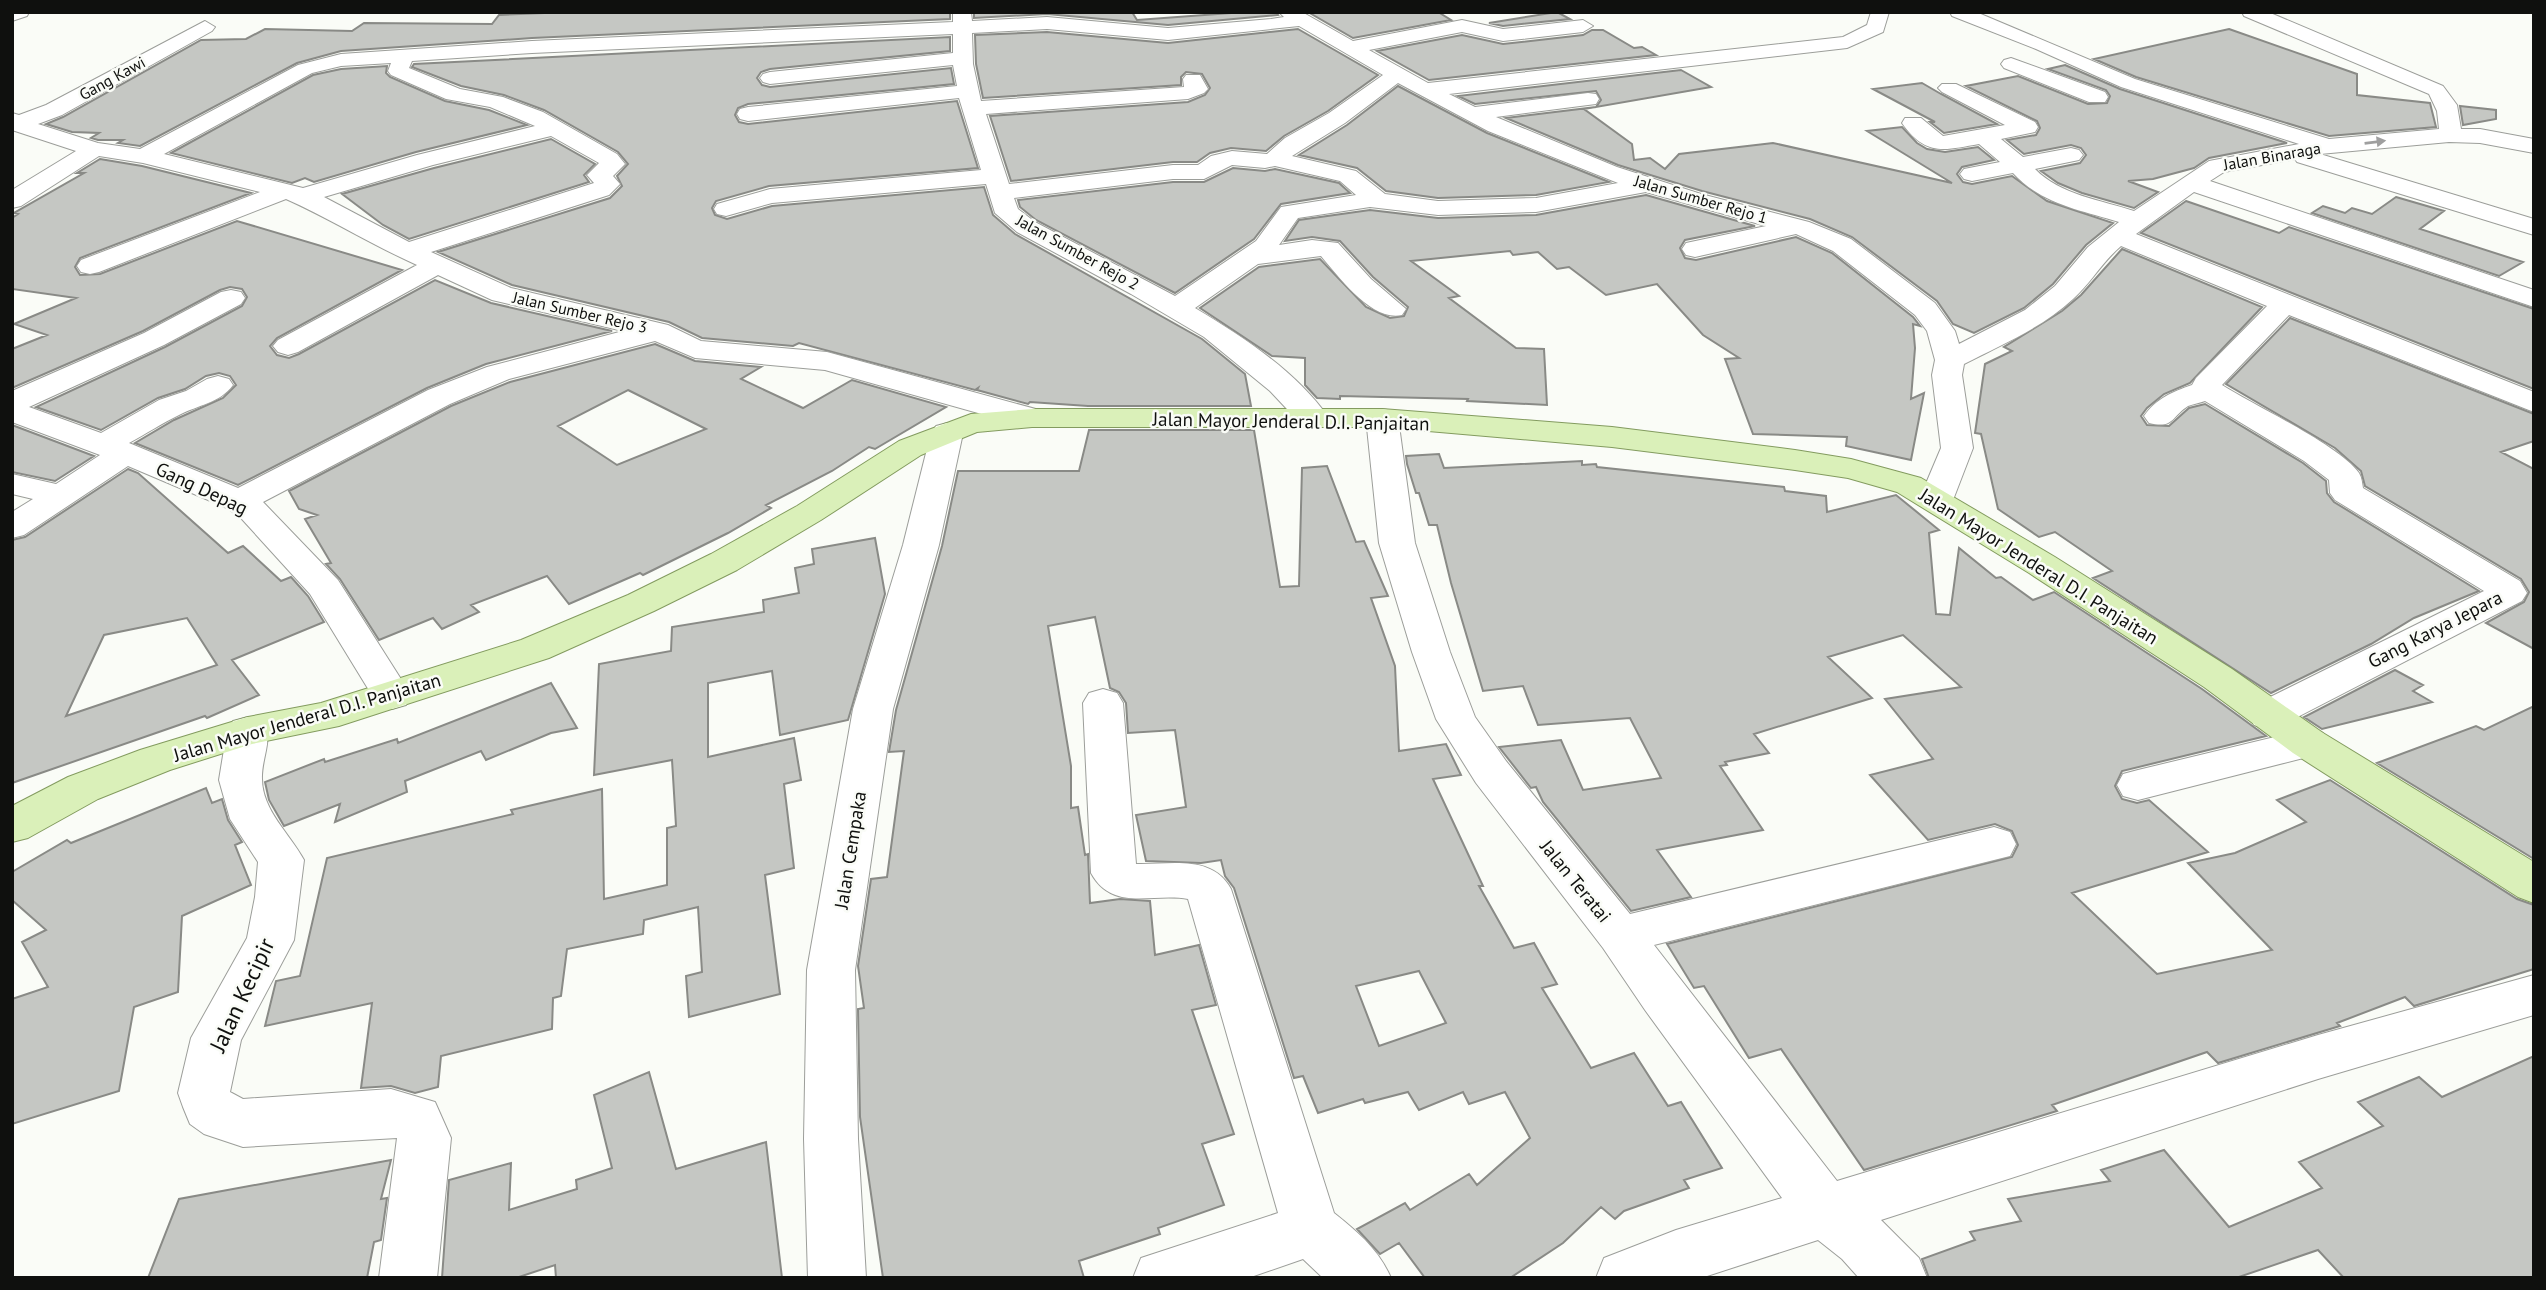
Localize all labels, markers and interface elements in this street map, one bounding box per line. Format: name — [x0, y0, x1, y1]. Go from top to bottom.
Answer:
street label: Gang Kawi — [75, 52, 149, 104]
one-way arrow — [2364, 137, 2386, 148]
street label: Jalan Binaraga — [2221, 138, 2322, 175]
street label: Jalan Sumber Rejo 1 — [1631, 170, 1770, 228]
street label: Jalan Sumber Rejo 2 — [1012, 209, 1143, 294]
street label: Jalan Sumber Rejo 3 — [510, 287, 649, 337]
street label: Jalan Mayor Jenderal D.I. Panjaitan — [1151, 407, 1430, 435]
street label: Gang Depag — [152, 456, 252, 520]
street label: Jalan Mayor Jenderal D.I. Panjaitan — [1914, 482, 2163, 650]
street label: Gang Karya Jepara — [2364, 585, 2506, 673]
street label: Jalan Mayor Jenderal D.I. Panjaitan — [170, 667, 443, 767]
street label: Jalan Cempaka — [829, 789, 871, 912]
street label: Jalan Teratai — [1535, 834, 1617, 927]
street label: Jalan Kecipir — [202, 933, 281, 1057]

